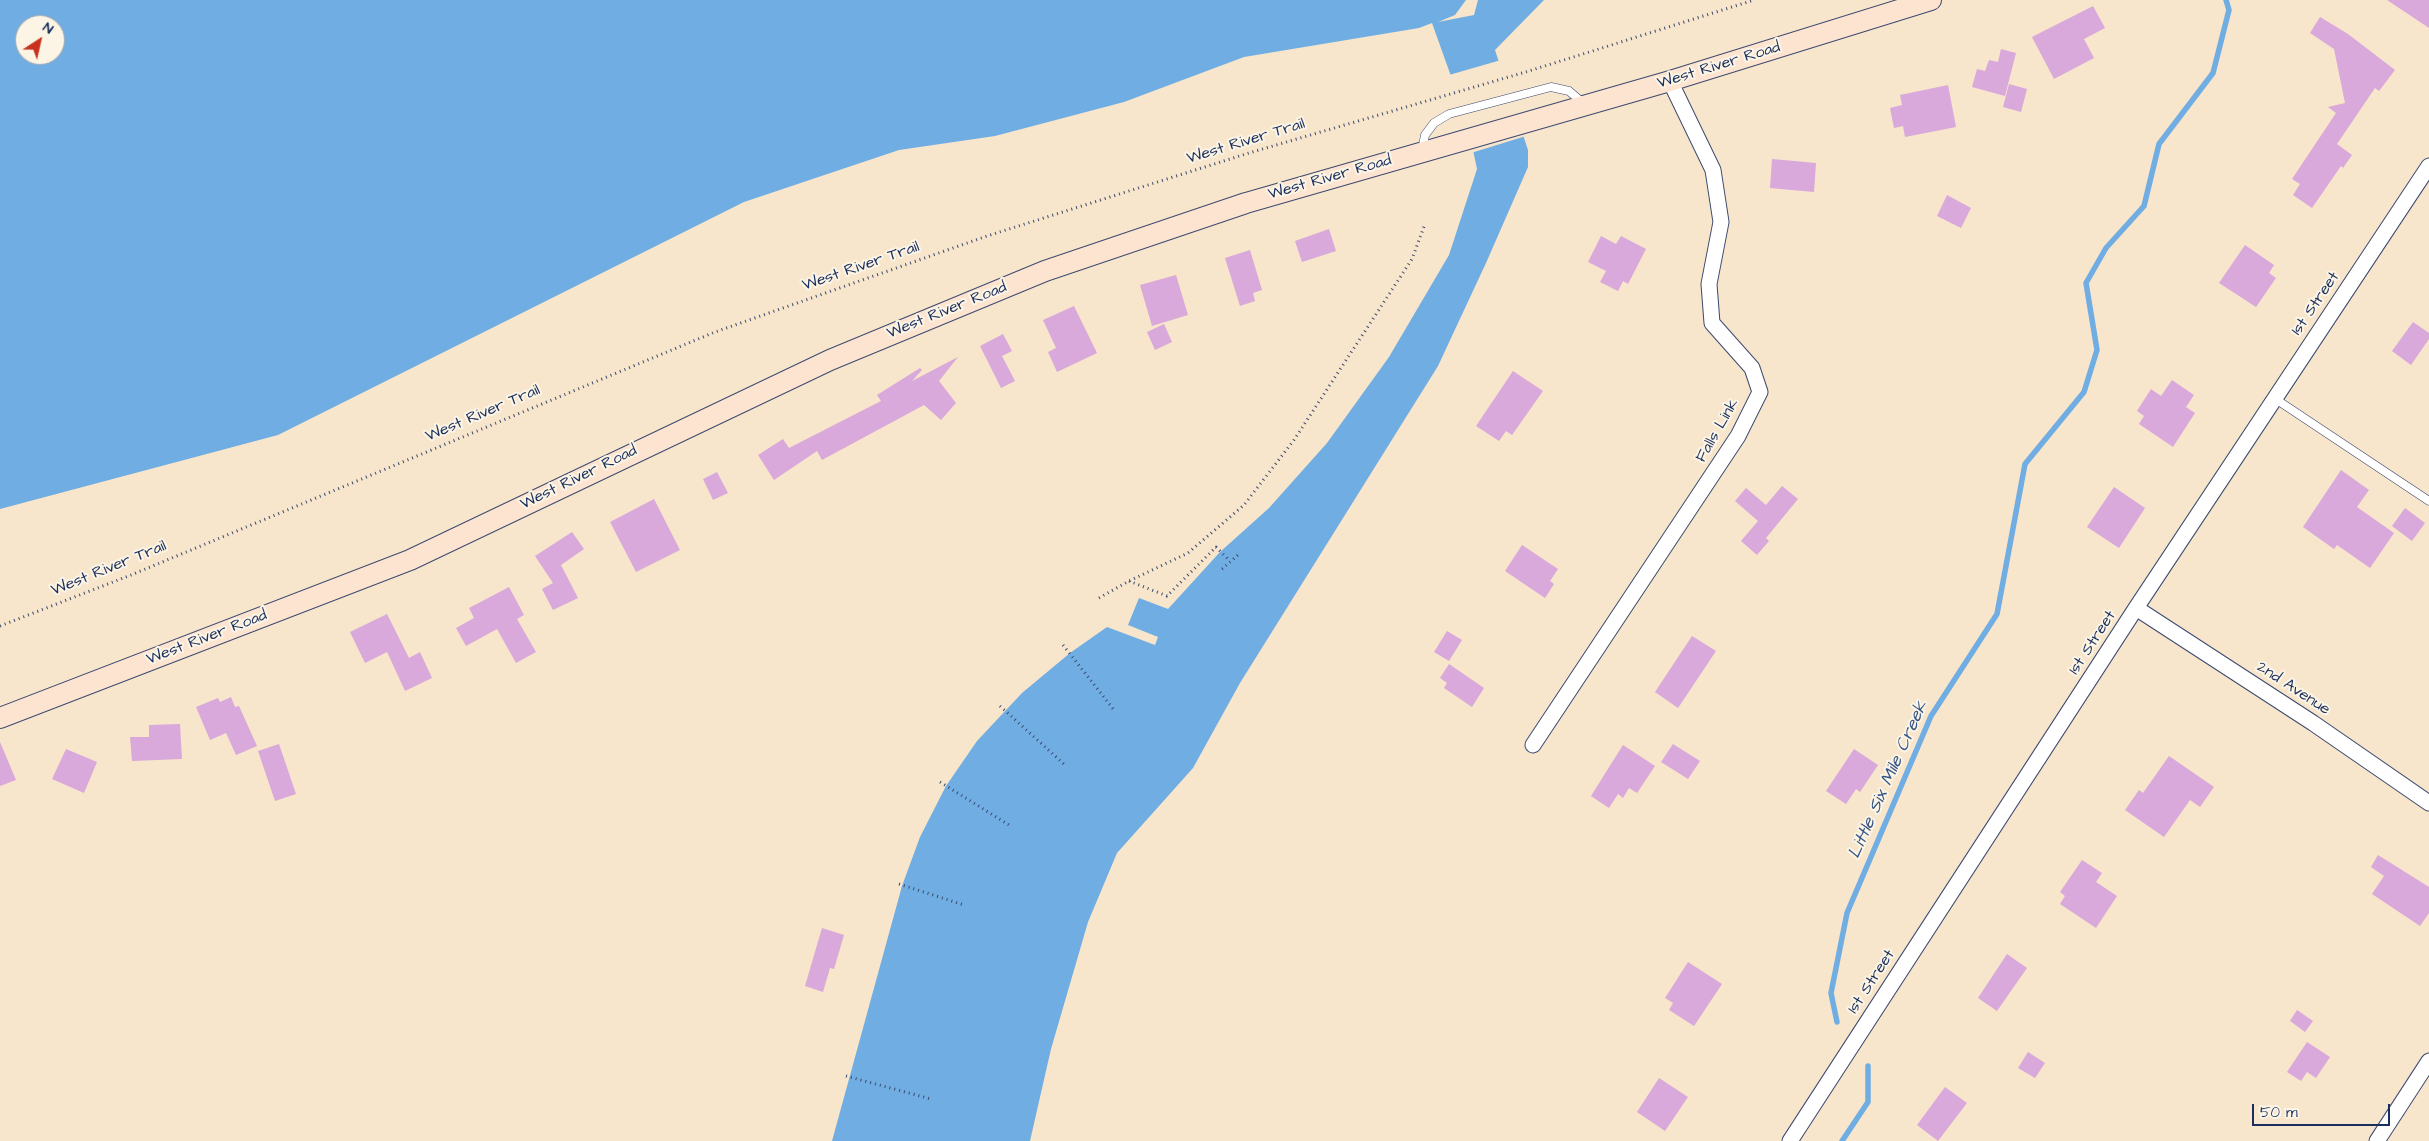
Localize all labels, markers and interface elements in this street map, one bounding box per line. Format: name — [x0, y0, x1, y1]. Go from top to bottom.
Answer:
north arrow — [15, 15, 65, 65]
text: N — [39, 18, 57, 39]
street label: West River Road — [1655, 38, 1783, 94]
street label: West River Trail — [1185, 115, 1307, 169]
street label: West River Road — [1266, 151, 1394, 205]
street label: West River Trail — [800, 238, 922, 296]
street label: 1st Street — [2288, 269, 2344, 339]
street label: West River Road — [884, 278, 1010, 344]
street label: West River Trail — [423, 381, 543, 447]
street label: Falls Link — [1692, 396, 1744, 466]
street label: West River Road — [518, 441, 640, 515]
street label: West River Trail — [49, 537, 169, 601]
street label: West River Road — [144, 606, 270, 670]
street label: 1st Street — [2065, 607, 2121, 679]
street label: 2nd Avenue — [2253, 658, 2333, 720]
water label: Little Six Mile Creek — [1845, 698, 1933, 862]
street label: 1st Street — [1844, 946, 1900, 1018]
scale bar — [2254, 1094, 2392, 1126]
text: 50 m — [2260, 1102, 2298, 1123]

